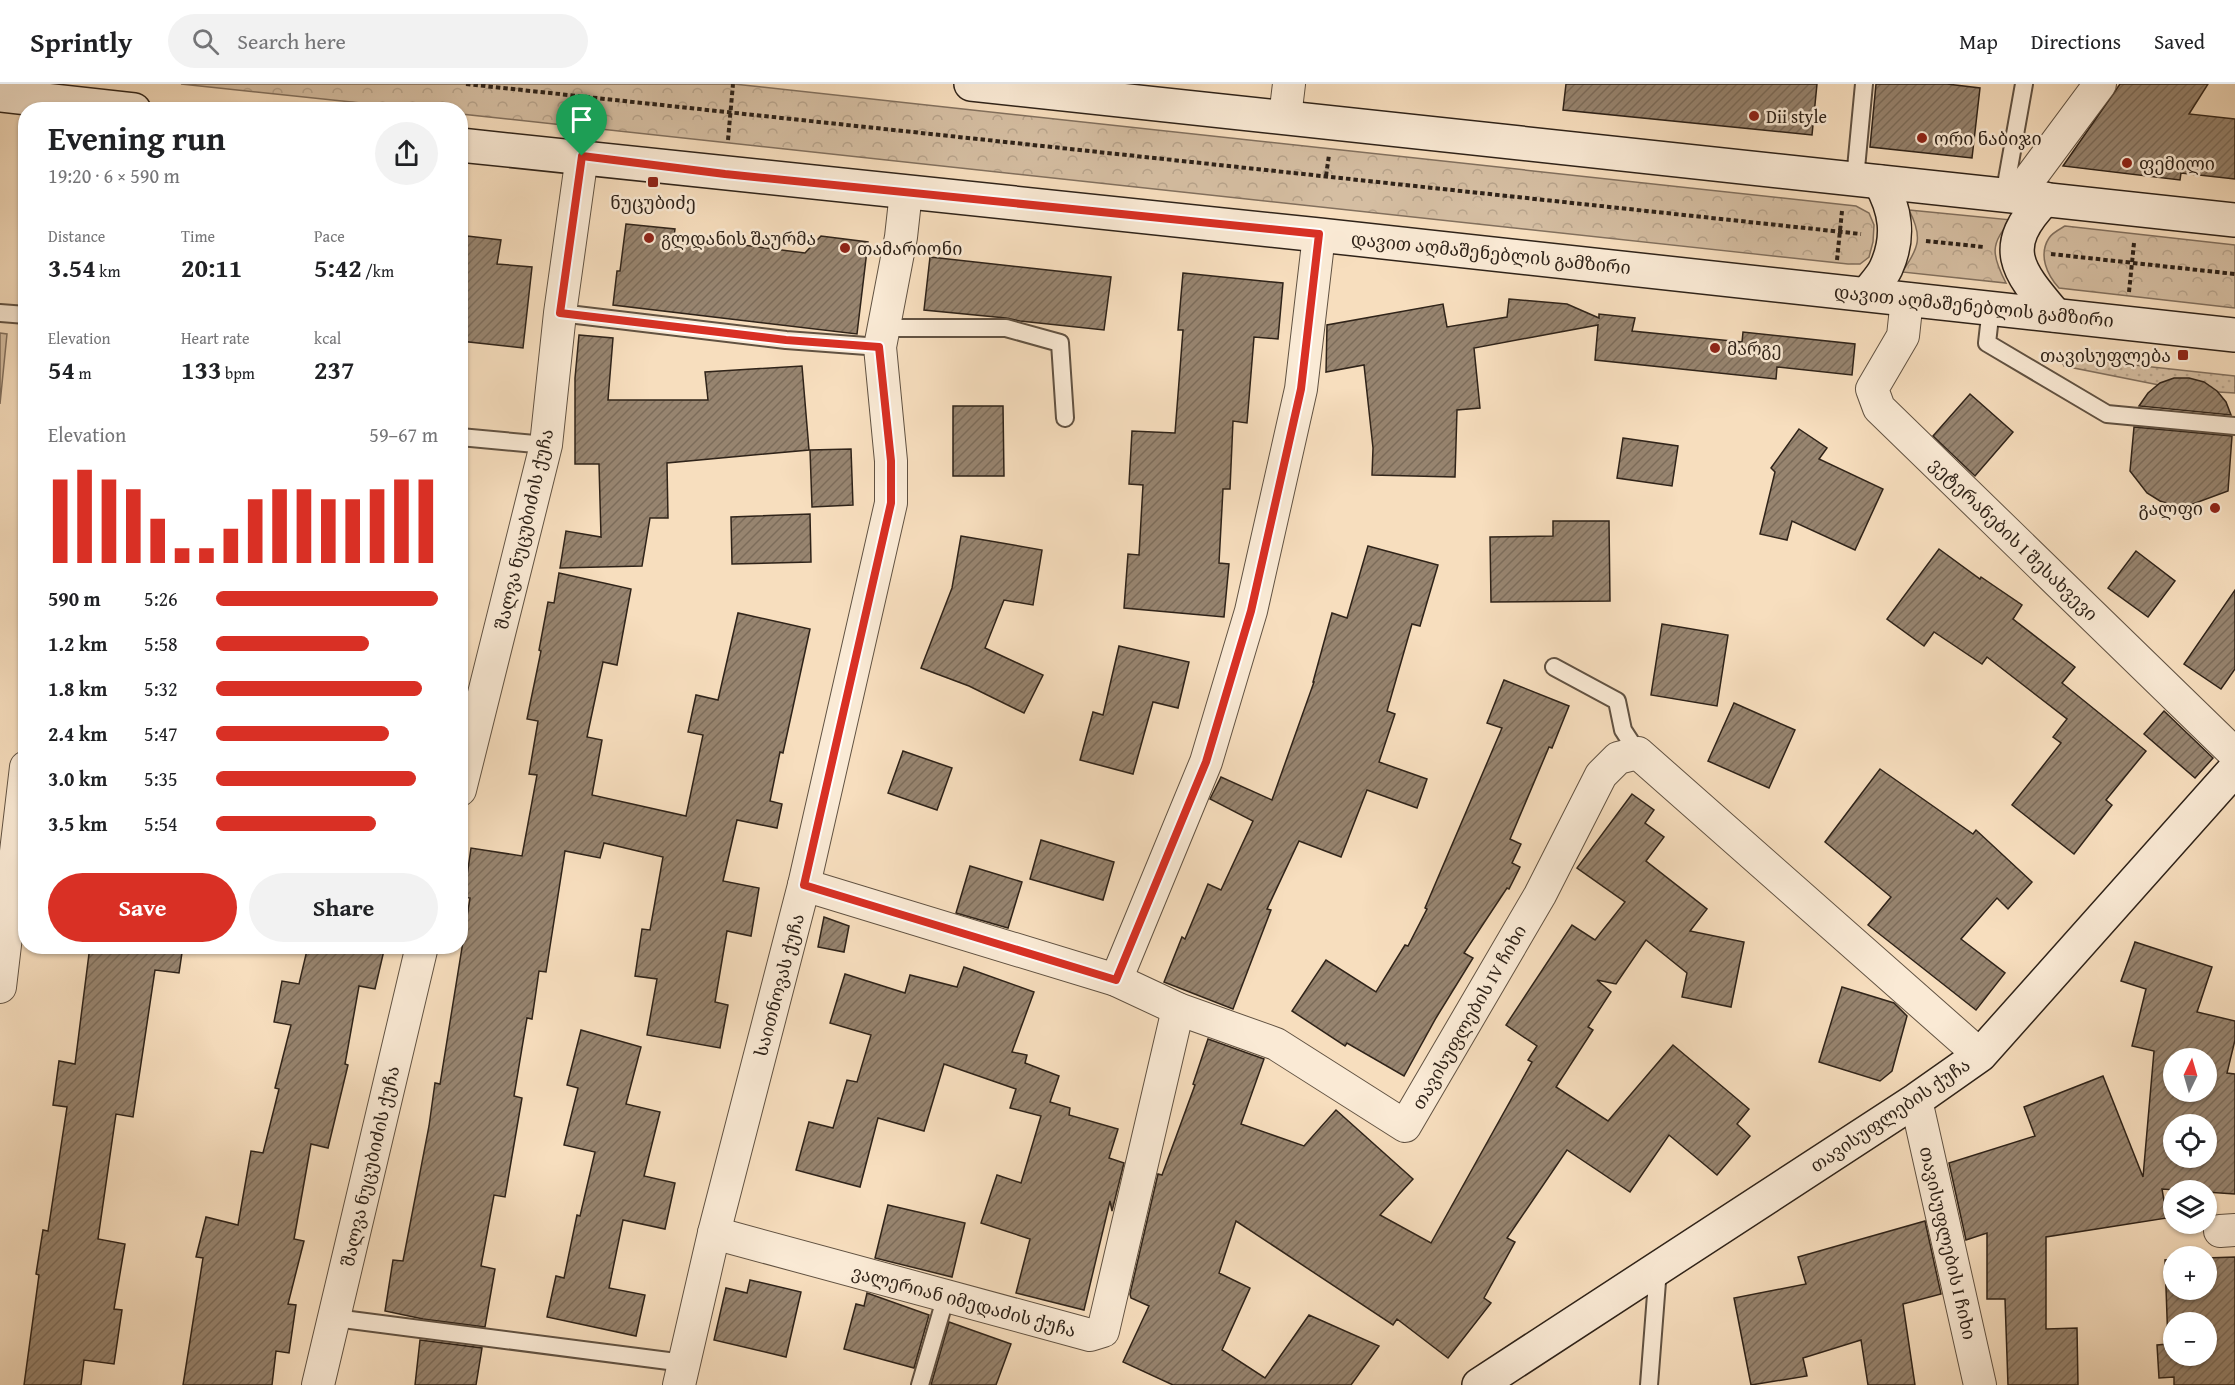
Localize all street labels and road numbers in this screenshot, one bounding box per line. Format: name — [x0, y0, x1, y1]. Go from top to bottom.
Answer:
street label: დავით აღმაშენებლის გამზირი — [1350, 225, 1632, 281]
street label: დავით აღმაშენებლის გამზირი — [1833, 278, 2115, 334]
street label: შალვა ნუცუბიძის ქუჩა — [488, 426, 560, 632]
street label: ვეტერანების I შესახვევი — [1924, 451, 2104, 627]
street label: საითნოვას ქუჩა — [747, 911, 811, 1059]
street label: თავისუფლების IV ჩიხი — [1405, 920, 1533, 1114]
street label: თავისუფლების ქუჩა — [1804, 1051, 1976, 1179]
street label: შალვა ნუცუბიძის ქუჩა — [334, 1063, 406, 1269]
street label: თავისუფლების I ჩიხი — [1913, 1144, 1983, 1342]
street label: ვალერიან იმედაძის ქუჩა — [849, 1258, 1079, 1344]

